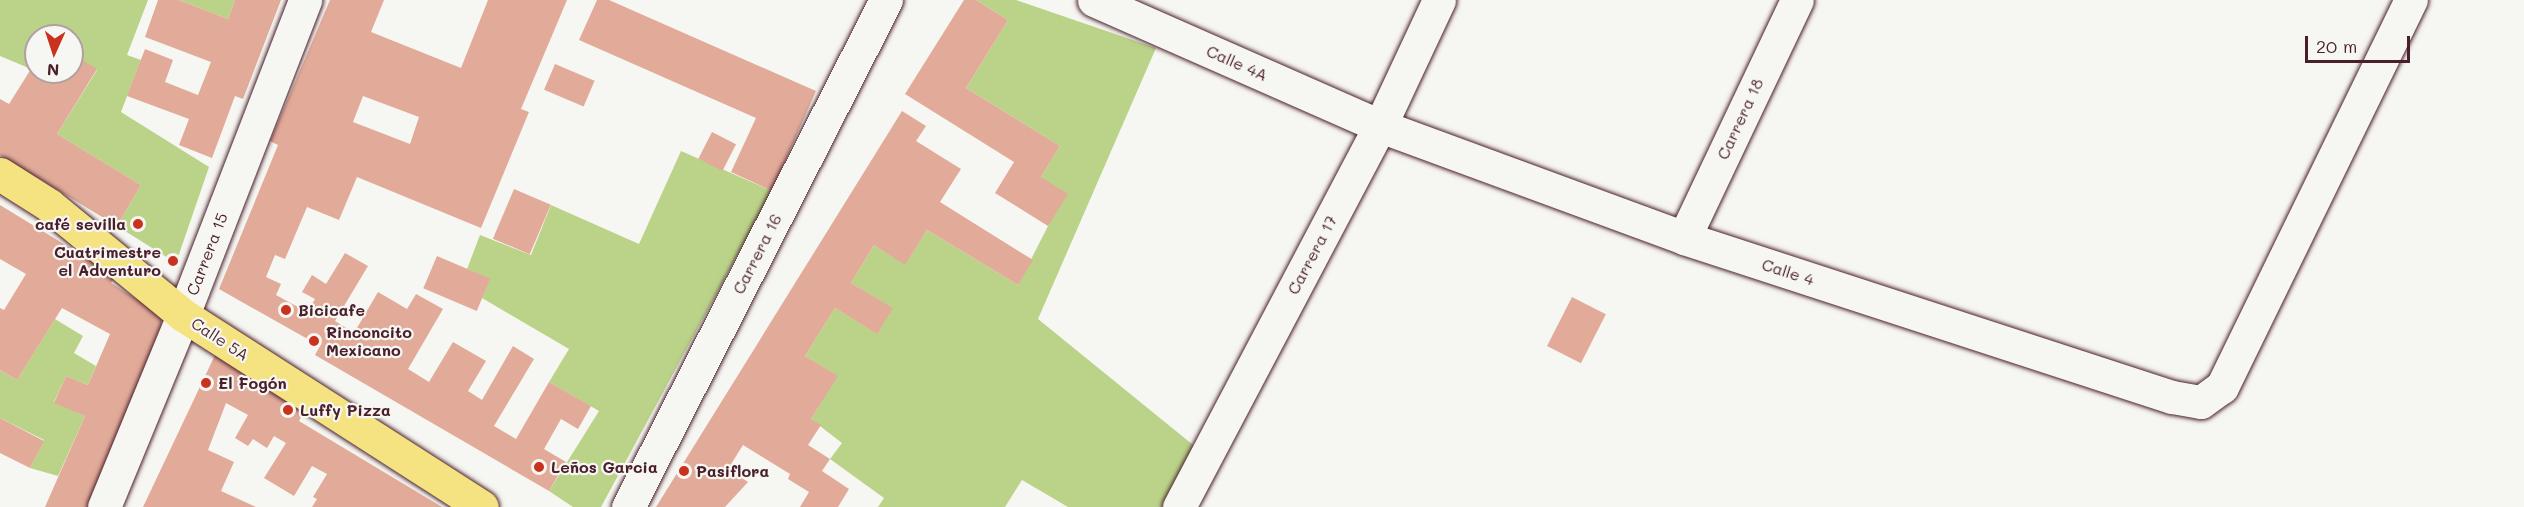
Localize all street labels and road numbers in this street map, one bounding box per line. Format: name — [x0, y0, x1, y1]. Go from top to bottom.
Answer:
street label: Calle 4A — [1203, 41, 1271, 85]
street label: Carrera 18 — [1713, 75, 1767, 163]
street label: Carrera 15 — [182, 210, 232, 298]
street label: Carrera 16 — [729, 211, 785, 297]
street label: Carrera 17 — [1283, 212, 1341, 298]
street label: Calle 4 — [1759, 255, 1817, 289]
street label: Calle 5A — [188, 313, 252, 365]

